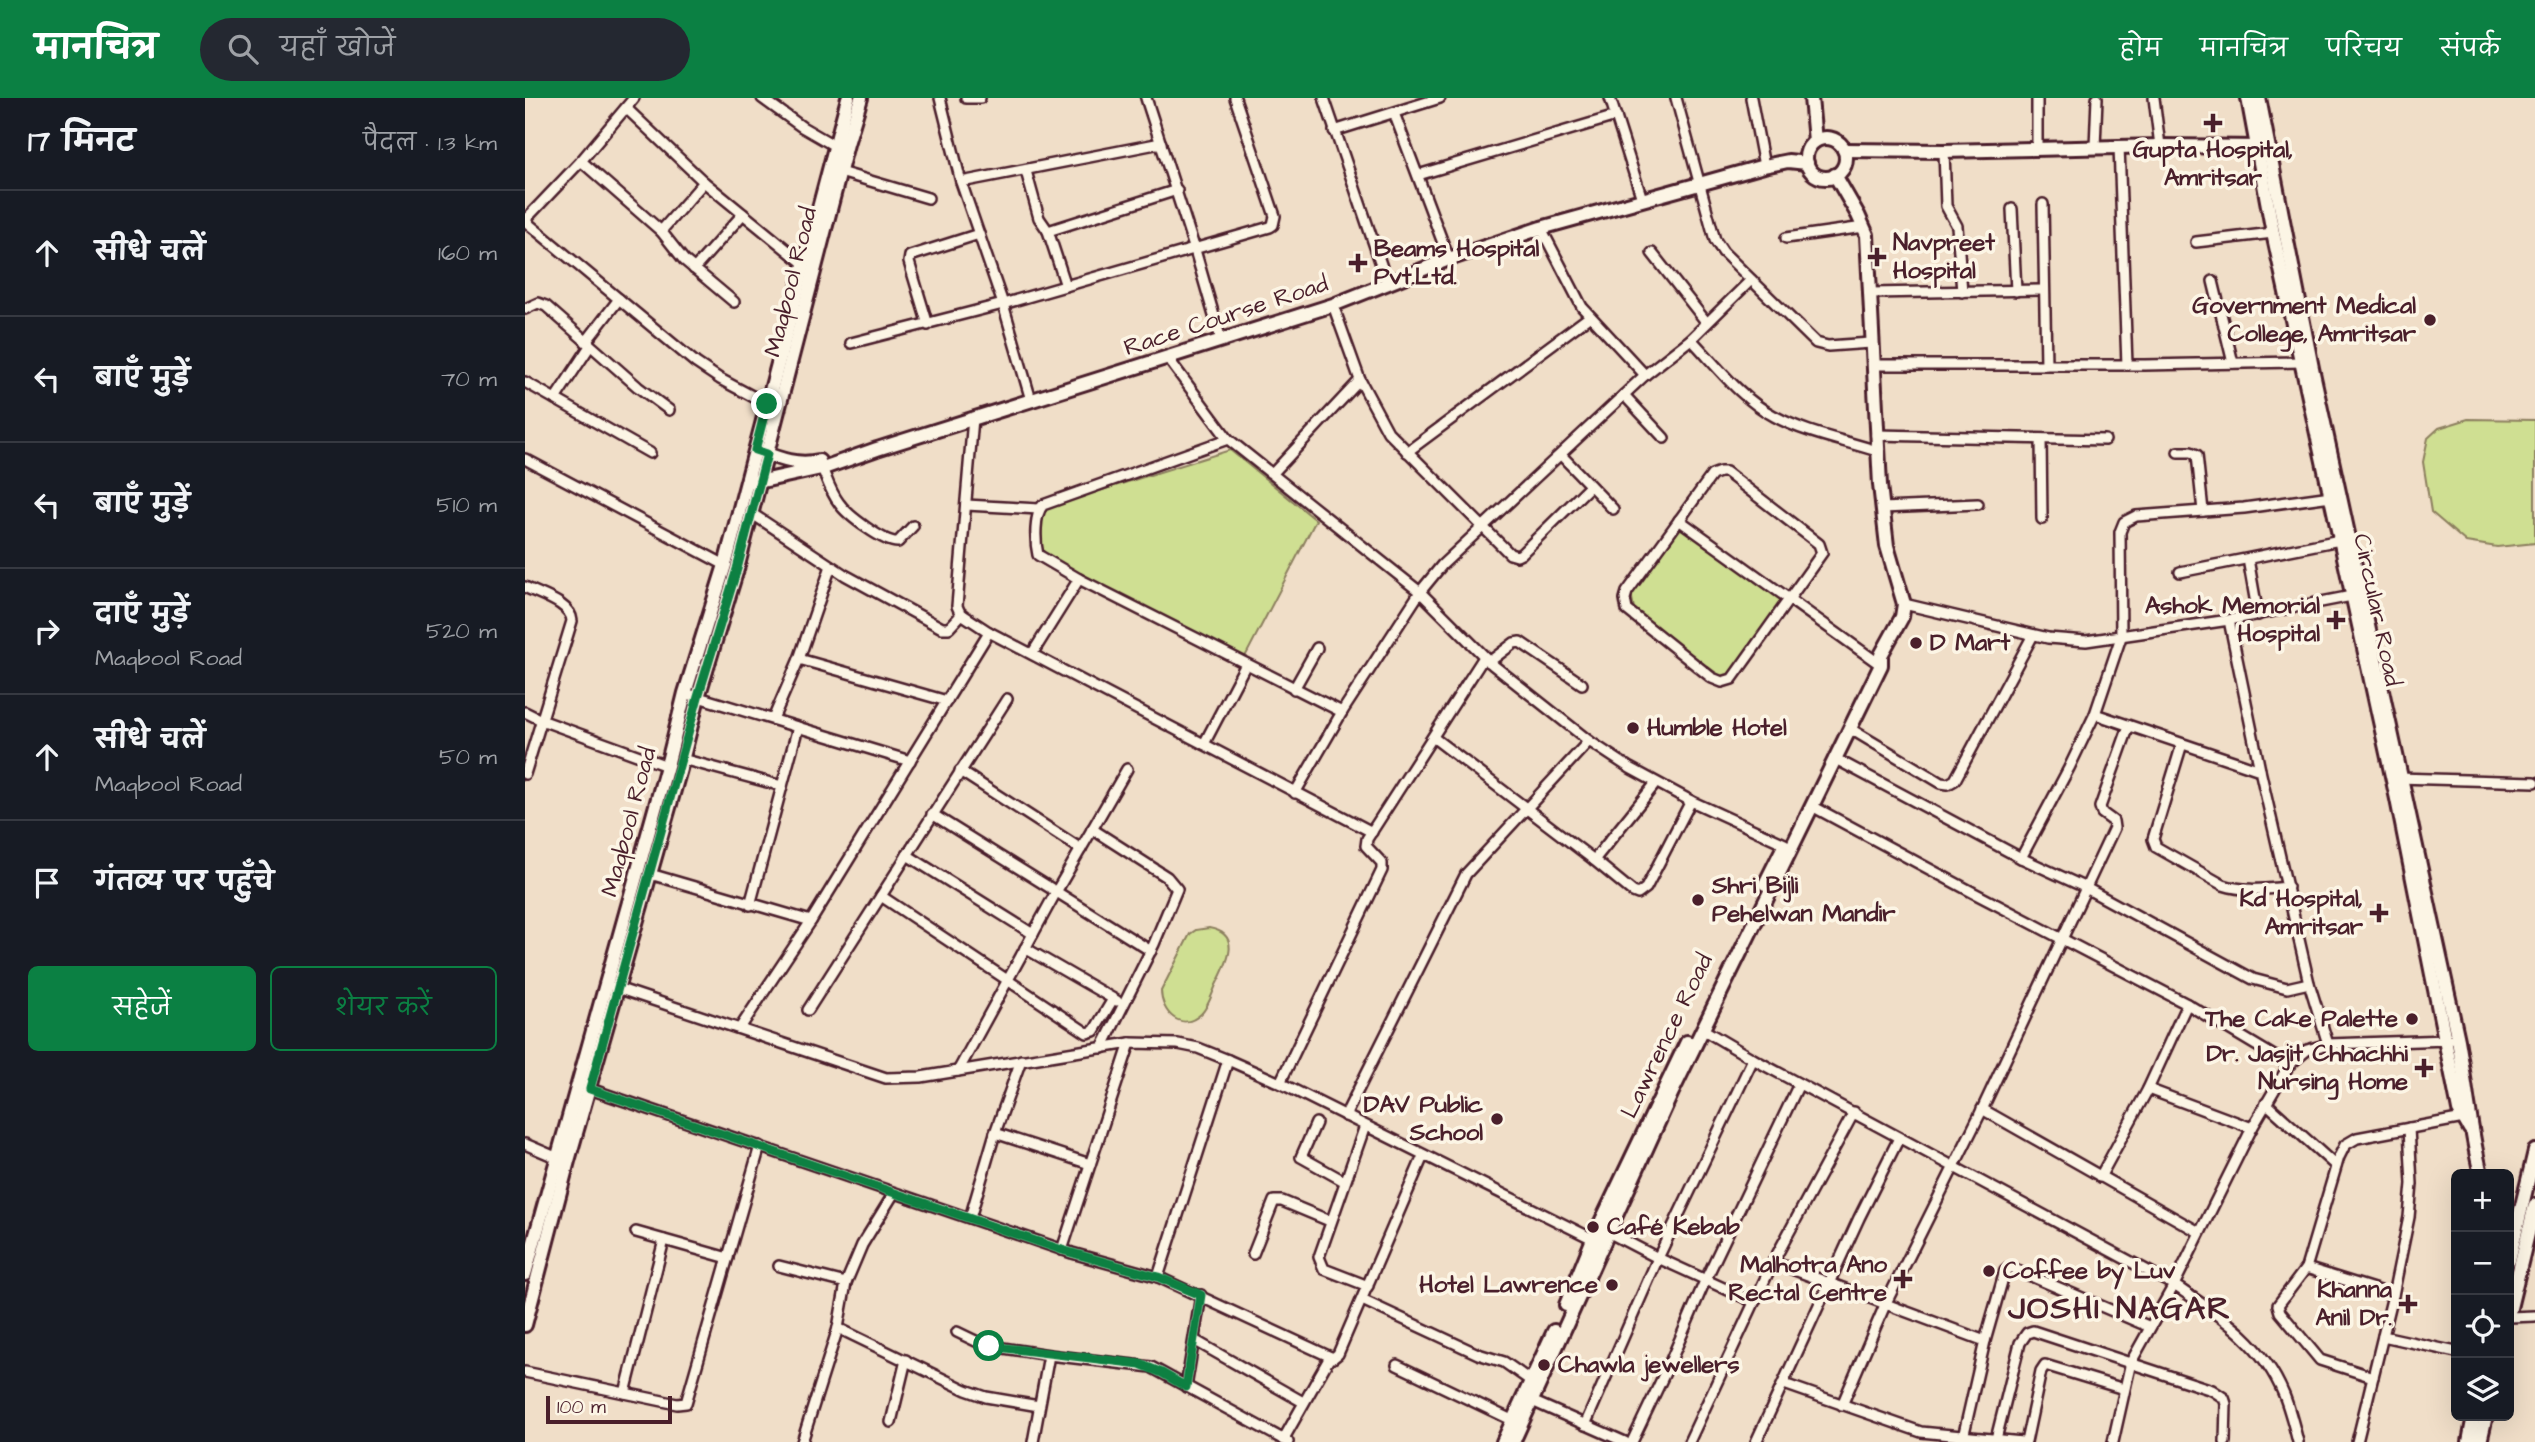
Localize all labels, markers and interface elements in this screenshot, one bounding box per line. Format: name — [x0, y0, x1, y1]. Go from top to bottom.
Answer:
search box — [200, 18, 690, 81]
text: मानचित्र — [35, 25, 158, 71]
icon: search — [224, 30, 262, 68]
text: यहाँ खोजें — [280, 30, 395, 66]
text: होम — [2119, 32, 2162, 66]
text: मानचित्र — [2200, 32, 2288, 66]
text: परिचय — [2326, 32, 2402, 66]
text: संपर्क — [2440, 32, 2500, 66]
marker: Gupta Hospital, Amritsar — [2203, 113, 2223, 133]
text: 17 मिनट — [28, 121, 135, 163]
text: पैदल · 1.3 km — [363, 127, 497, 159]
place label: Gupta Hospital, Amritsar — [2133, 133, 2293, 195]
street label: Maqbool Road — [756, 203, 826, 361]
place label: Navpreet Hospital — [1893, 226, 1995, 288]
place label: Beams Hospital Pvt.Ltd. — [1374, 232, 1540, 294]
icon: ahead — [28, 234, 66, 272]
text: सीधे चलें — [95, 234, 205, 270]
text: 160 m — [438, 237, 497, 269]
marker: Navpreet Hospital — [1867, 247, 1887, 267]
marker: Beams Hospital Pvt.Ltd. — [1348, 253, 1368, 273]
street label: Race Course Road — [1120, 267, 1332, 365]
place label: Government Medical College, Amritsar — [2192, 289, 2417, 352]
marker: Government Medical College, Amritsar — [2422, 312, 2438, 328]
icon: left — [28, 360, 66, 398]
text: बाएँ मुड़ें — [95, 360, 190, 396]
text: 70 m — [441, 363, 497, 395]
route end — [751, 388, 782, 419]
icon: left — [28, 486, 66, 524]
text: बाएँ मुड़ें — [95, 486, 190, 522]
text: 510 m — [436, 489, 497, 521]
street label: Circular Road — [2344, 531, 2410, 689]
place label: Ashok Memorial Hospital — [2145, 589, 2320, 651]
text: दाएँ मुड़ें — [95, 596, 189, 632]
marker: Ashok Memorial Hospital — [2326, 610, 2346, 630]
icon: right — [28, 612, 66, 650]
text: 520 m — [426, 615, 497, 647]
place label: D Mart — [1930, 626, 2010, 660]
marker: D Mart — [1908, 635, 1924, 651]
text: Maqbool Road — [95, 642, 242, 674]
place label: Humble Hotel — [1647, 711, 1787, 745]
marker: Humble Hotel — [1625, 720, 1641, 736]
text: सीधे चलें — [95, 722, 205, 758]
icon: ahead — [28, 738, 66, 776]
text: 50 m — [439, 741, 497, 773]
street label: Maqbool Road — [593, 744, 665, 900]
text: Maqbool Road — [95, 768, 242, 800]
icon: arrive — [28, 864, 66, 902]
text: गंतव्य पर पहुँचे — [95, 864, 274, 900]
place label: Shri Bijli Pehelwan Mandir — [1711, 869, 1896, 931]
place label: Kd Hospital, Amritsar — [2240, 882, 2364, 944]
marker: Shri Bijli Pehelwan Mandir — [1690, 892, 1706, 908]
marker: Kd Hospital, Amritsar — [2369, 903, 2389, 923]
street label: Lawrence Road — [1612, 948, 1722, 1124]
button: सहेजें — [28, 966, 256, 1051]
button: शेयर करें — [270, 966, 497, 1051]
place label: The Cake Palette — [2204, 1002, 2398, 1036]
marker: The Cake Palette — [2404, 1011, 2420, 1027]
place label: Dr. Jasjit Chhachhi Nursing Home — [2206, 1037, 2408, 1100]
marker: Dr. Jasjit Chhachhi Nursing Home — [2414, 1058, 2434, 1078]
place label: DAV Public School — [1364, 1088, 1483, 1150]
marker: DAV Public School — [1489, 1111, 1505, 1127]
map controls — [2451, 1169, 2514, 1421]
button: + — [2451, 1169, 2514, 1232]
place label: Café Kebab — [1607, 1210, 1740, 1244]
marker: Café Kebab — [1585, 1219, 1601, 1235]
button: − — [2451, 1232, 2514, 1295]
place label: Malhotra Ano Rectal Centre — [1729, 1248, 1888, 1310]
place label: Coffee by Luv — [2003, 1254, 2176, 1290]
marker: Coffee by Luv — [1981, 1263, 1997, 1279]
place label: Hotel Lawrence — [1419, 1268, 1598, 1302]
marker: Malhotra Ano Rectal Centre — [1893, 1269, 1913, 1289]
place label: Khanna Anil Dr. — [2315, 1273, 2393, 1335]
marker: Hotel Lawrence — [1604, 1277, 1620, 1293]
district label: JOSHI NAGAR — [2007, 1286, 2232, 1331]
marker: Khanna Anil Dr. — [2398, 1294, 2418, 1314]
button: locate — [2451, 1295, 2514, 1358]
route start — [973, 1330, 1004, 1361]
place label: Chawla jewellers — [1558, 1348, 1740, 1382]
marker: Chawla jewellers — [1536, 1357, 1552, 1373]
button: layers — [2451, 1358, 2514, 1421]
scale bar — [546, 1393, 672, 1425]
text: 100 m — [557, 1394, 606, 1421]

